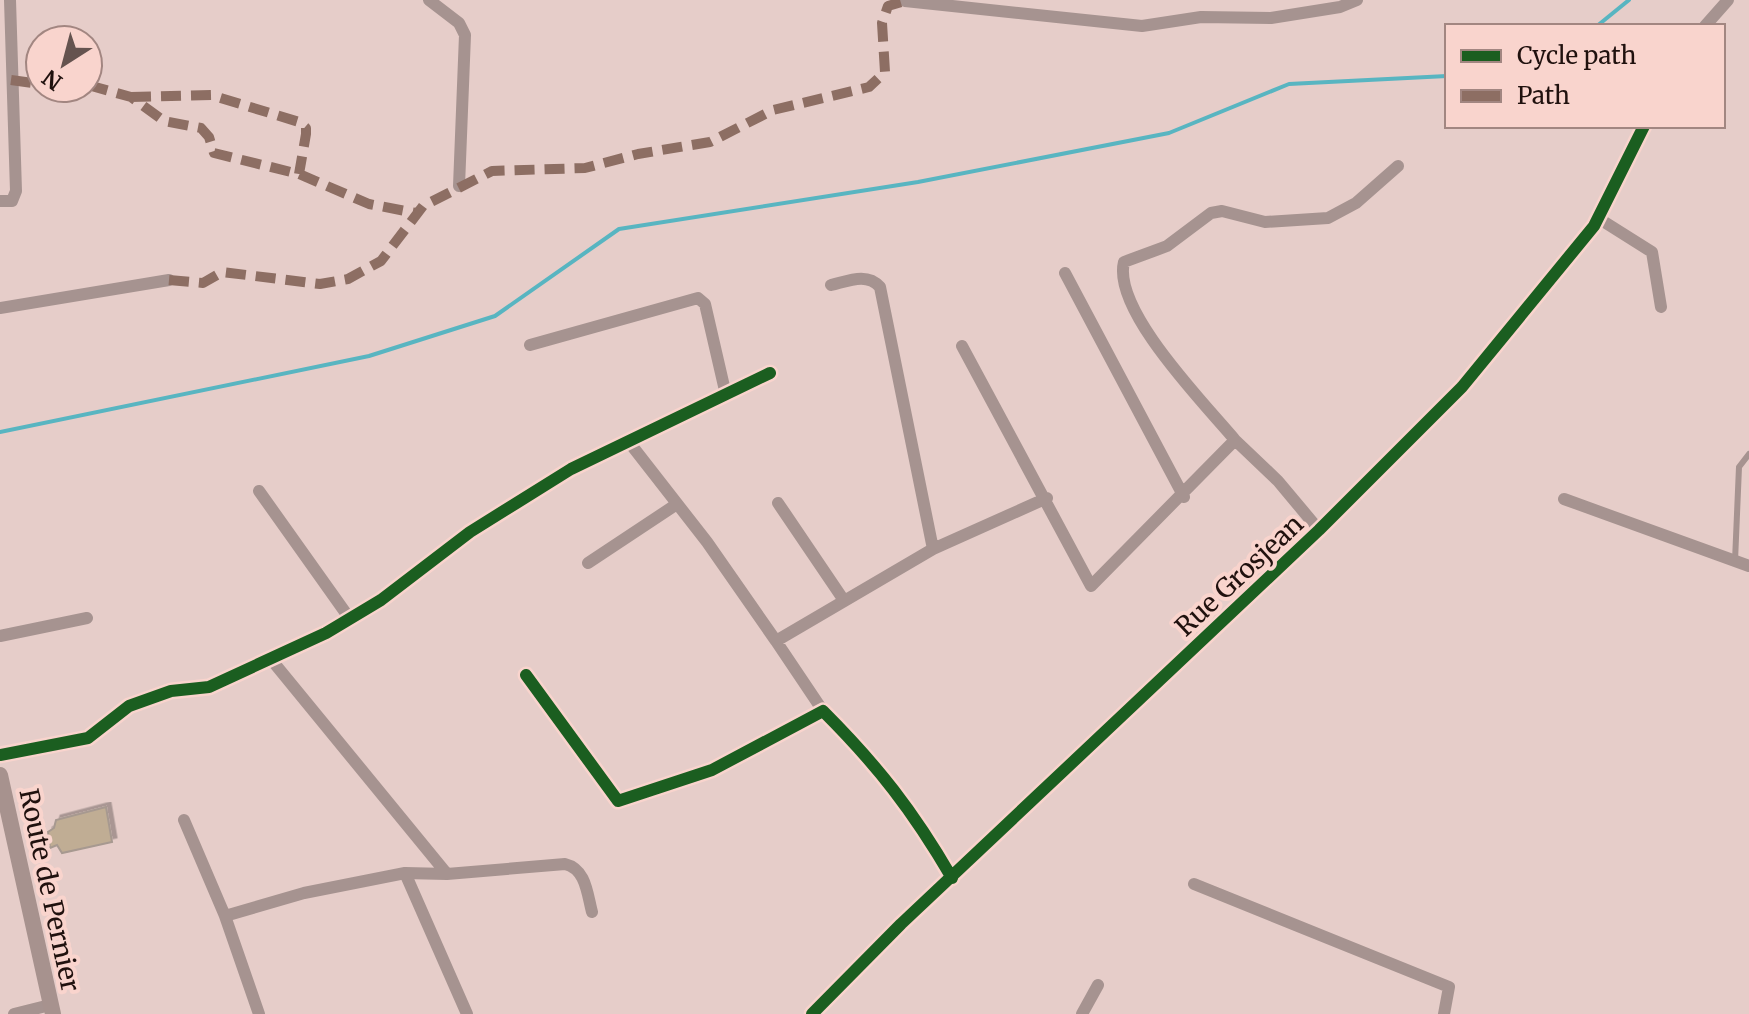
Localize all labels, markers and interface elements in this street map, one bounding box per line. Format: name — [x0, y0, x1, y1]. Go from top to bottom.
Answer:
north arrow — [24, 24, 104, 104]
legend — [1445, 24, 1725, 128]
text: Cycle path — [1517, 40, 1636, 71]
text: N — [36, 63, 68, 97]
text: Path — [1517, 80, 1570, 111]
street label: Rue Grosjean — [1168, 507, 1310, 643]
street label: Route de Pernier — [12, 786, 88, 995]

